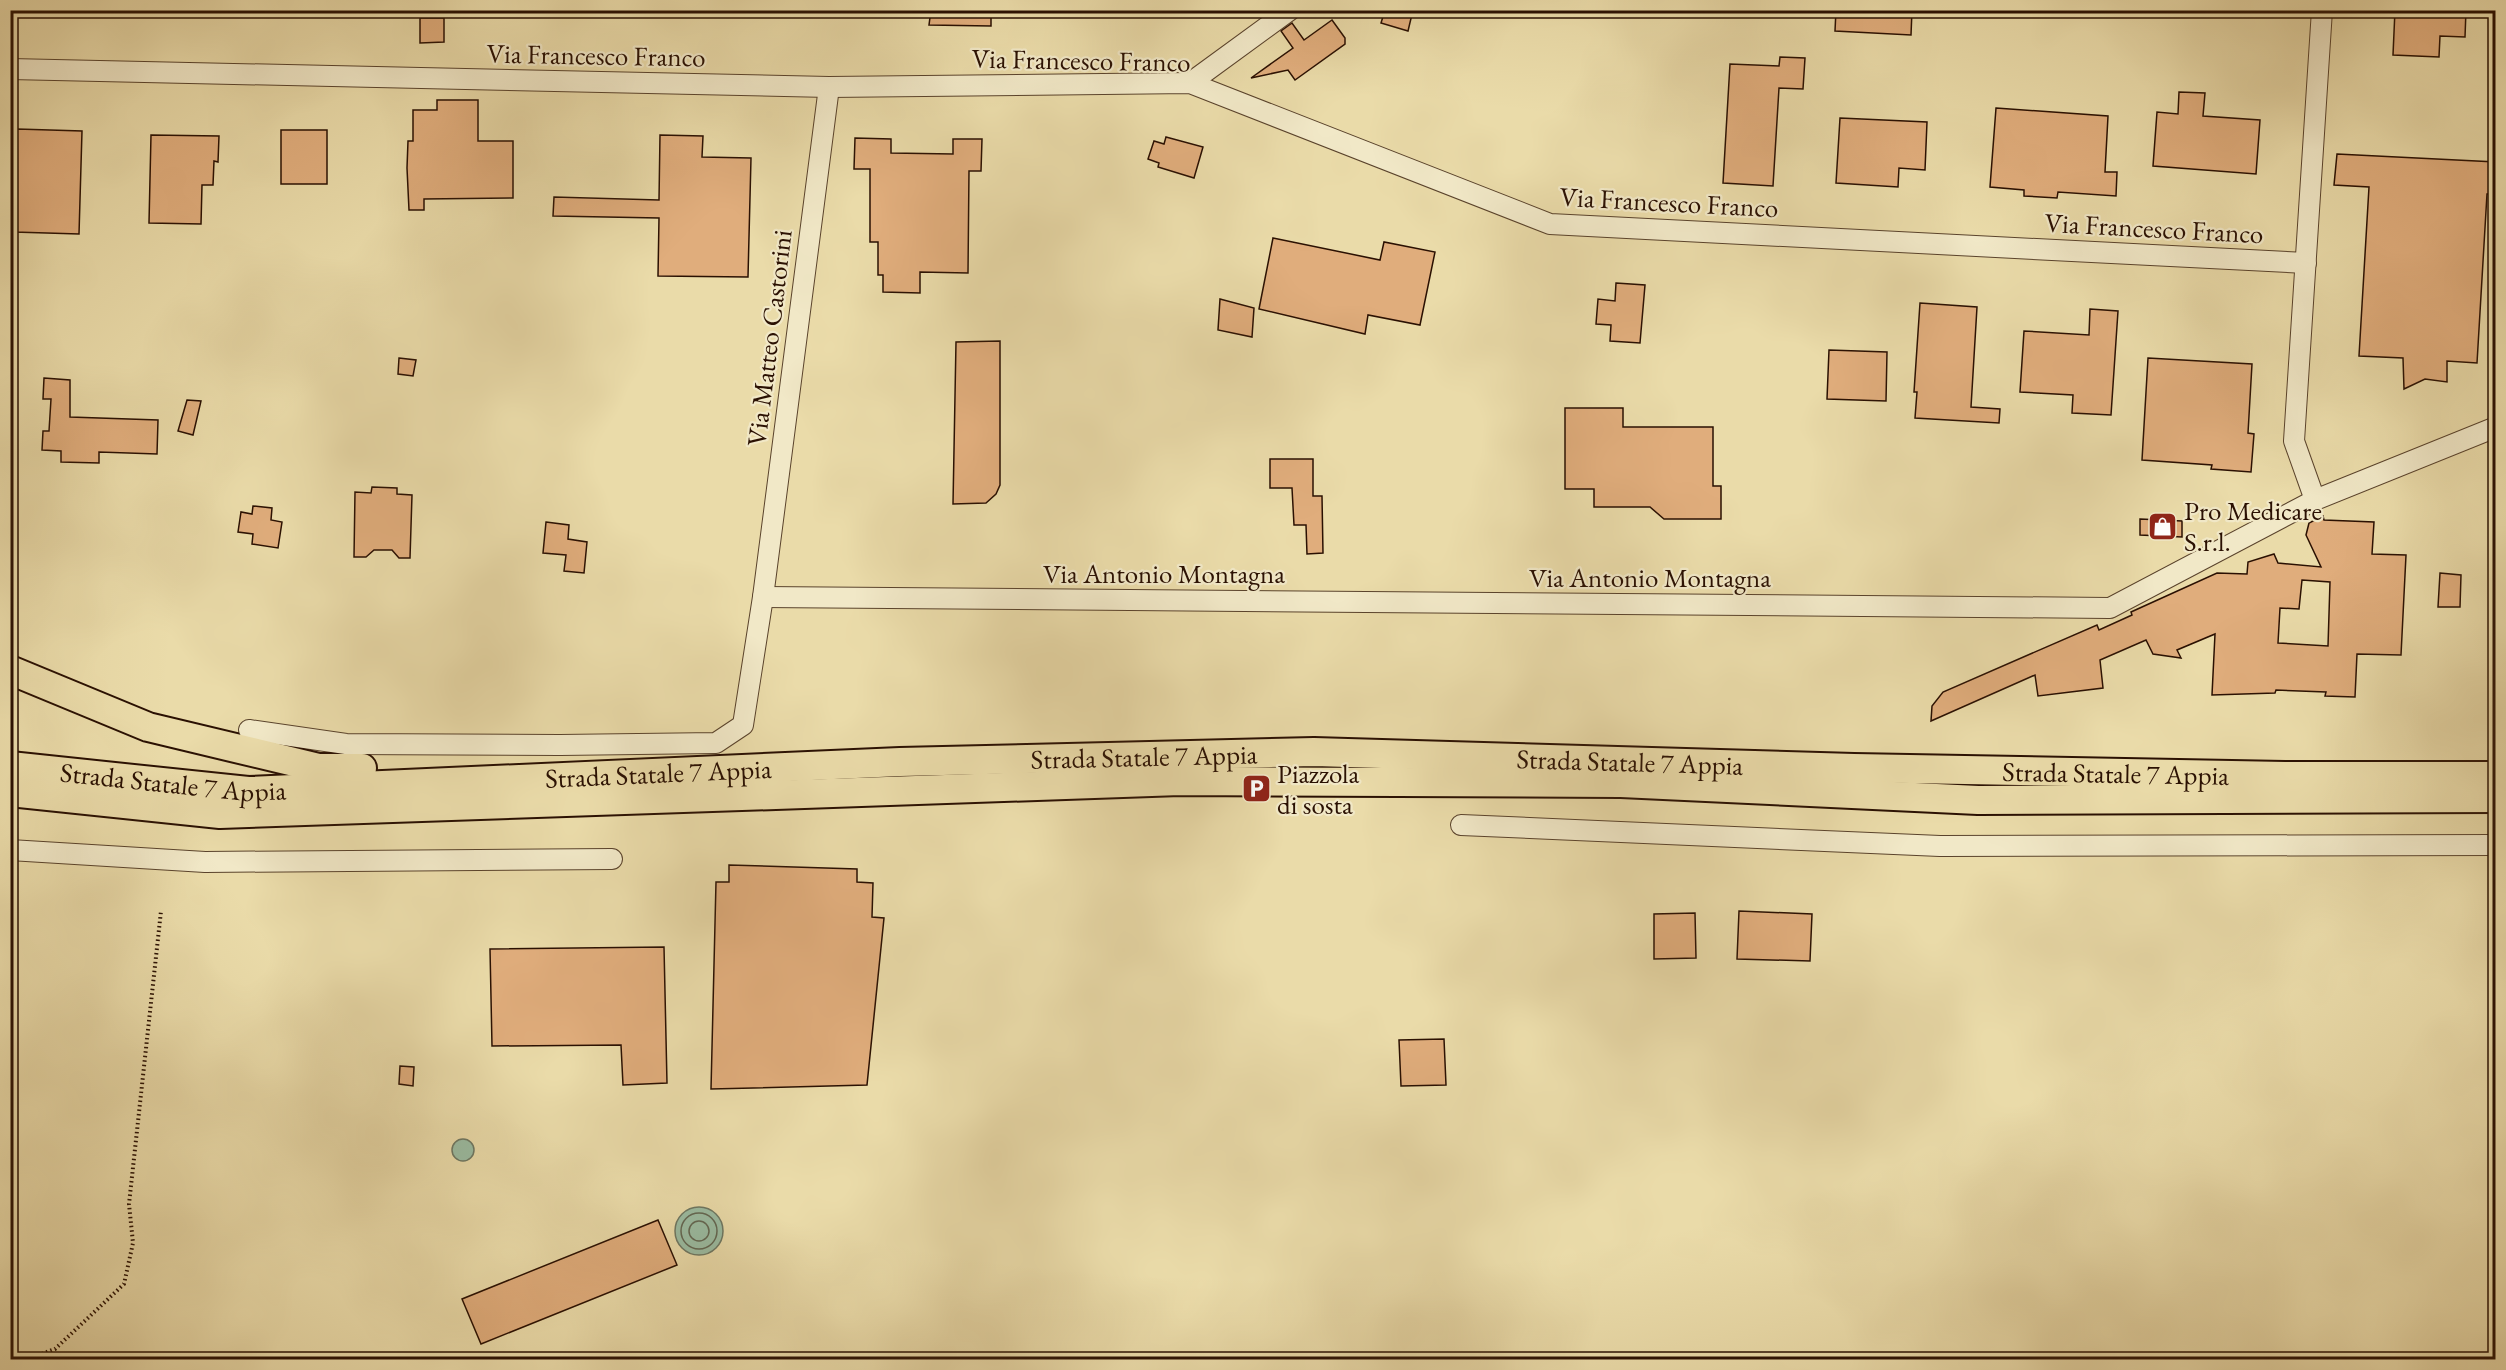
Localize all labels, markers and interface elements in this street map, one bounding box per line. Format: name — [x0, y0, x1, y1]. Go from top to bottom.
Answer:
street label: Via Francesco Franco — [486, 36, 706, 74]
street label: Via Francesco Franco — [971, 41, 1191, 79]
street label: Via Francesco Franco — [1559, 179, 1779, 225]
street label: Via Francesco Franco — [2044, 205, 2264, 251]
street label: Via Matteo Castorini — [738, 227, 800, 448]
place label: Pro Medicare S.r.l. — [2184, 493, 2322, 559]
shop icon: Pro Medicare S.r.l. — [2147, 510, 2179, 542]
street label: Via Antonio Montagna — [1043, 556, 1285, 591]
street label: Via Antonio Montagna — [1529, 560, 1771, 595]
street label: Strada Statale 7 Appia — [1030, 736, 1258, 776]
street label: Strada Statale 7 Appia — [1516, 741, 1744, 782]
street label: Strada Statale 7 Appia — [544, 750, 773, 795]
street label: Strada Statale 7 Appia — [2002, 753, 2230, 792]
street label: Strada Statale 7 Appia — [59, 754, 287, 809]
place label: Piazzola di sosta — [1277, 756, 1360, 822]
parking icon: Piazzola di sosta — [1240, 773, 1272, 805]

